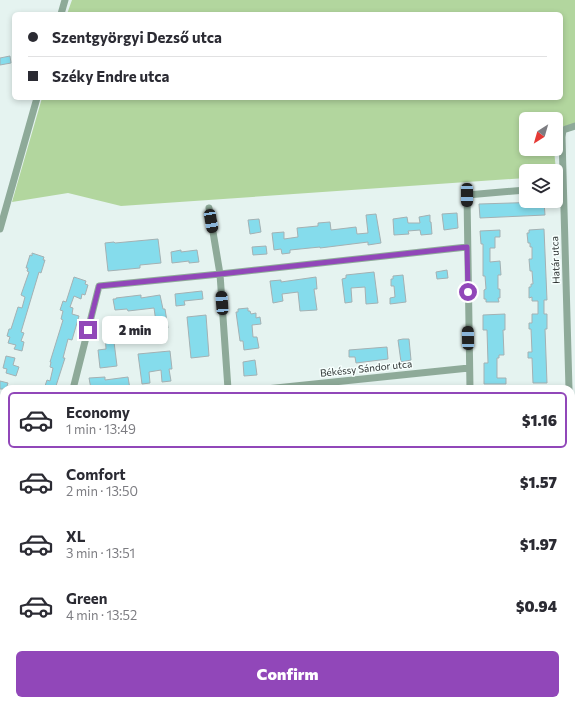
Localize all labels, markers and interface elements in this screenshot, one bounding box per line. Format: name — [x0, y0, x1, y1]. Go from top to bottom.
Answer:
text: Szentgyörgyi Dezső utca — [52, 28, 222, 46]
text: Széky Endre utca — [52, 67, 169, 85]
north arrow — [519, 112, 563, 156]
map controls — [519, 112, 563, 208]
button: layers — [519, 164, 563, 208]
car — [461, 183, 473, 207]
car — [203, 208, 219, 234]
street label: Határ utca — [548, 236, 562, 284]
route start — [459, 283, 477, 301]
car — [215, 291, 229, 315]
callout: 2 min — [102, 316, 168, 344]
route end — [79, 321, 97, 339]
text: 2 min — [119, 322, 151, 338]
car — [462, 326, 474, 350]
street label: Békéssy Sándor utca — [319, 357, 413, 379]
icon: car — [18, 402, 54, 438]
text: Economy — [66, 403, 130, 421]
text: $1.16 — [522, 411, 557, 429]
text: 1 min · 13:49 — [66, 421, 136, 437]
icon: car — [18, 464, 54, 500]
text: Comfort — [66, 465, 126, 483]
text: $1.57 — [520, 473, 557, 491]
text: 2 min · 13:50 — [66, 483, 138, 499]
icon: car — [18, 526, 54, 562]
text: XL — [66, 527, 85, 545]
text: $1.97 — [520, 535, 557, 553]
text: 3 min · 13:51 — [66, 545, 135, 561]
icon: car — [18, 588, 54, 624]
text: Green — [66, 589, 107, 607]
text: $0.94 — [516, 597, 557, 615]
text: 4 min · 13:52 — [66, 607, 137, 623]
button: Confirm — [16, 651, 559, 697]

